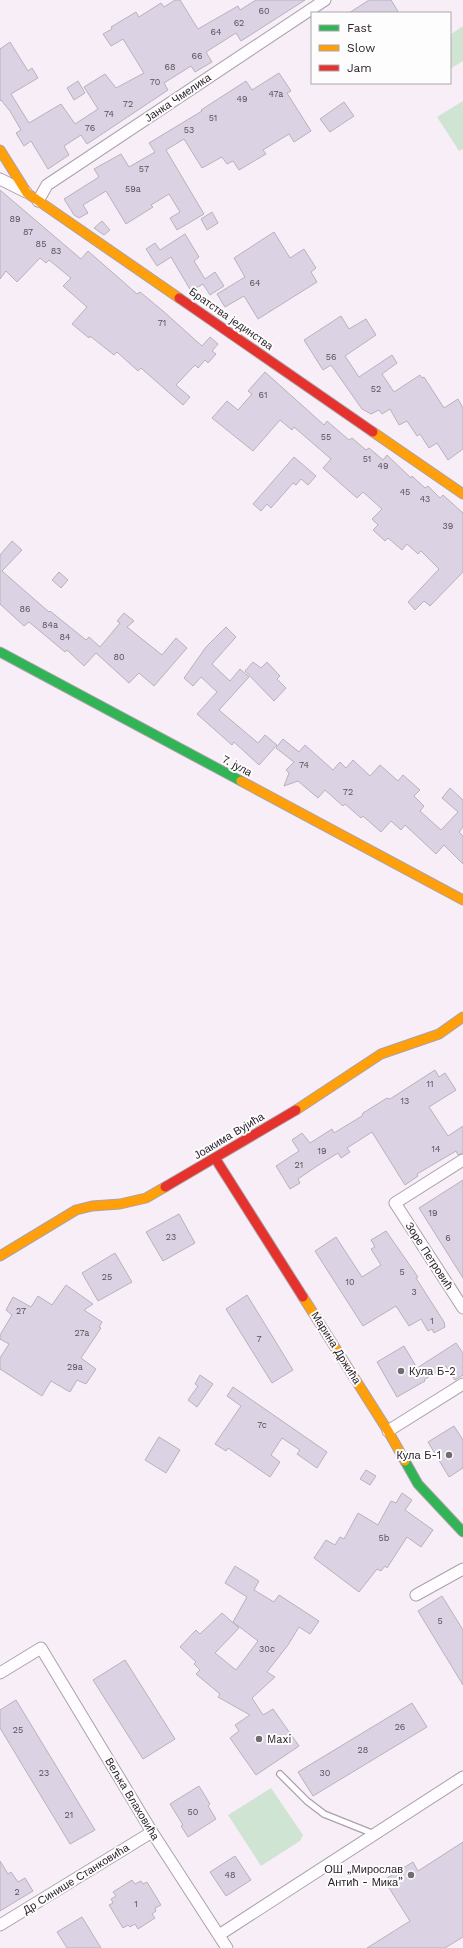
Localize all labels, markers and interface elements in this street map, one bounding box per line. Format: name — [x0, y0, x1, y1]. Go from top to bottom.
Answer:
house number: 60 — [258, 6, 270, 16]
legend — [311, 12, 451, 84]
house number: 62 — [234, 18, 244, 28]
text: Fast — [347, 21, 372, 35]
house number: 64 — [211, 27, 222, 37]
text: Slow — [347, 41, 375, 55]
house number: 66 — [192, 51, 202, 61]
text: Jam — [347, 61, 372, 75]
house number: 68 — [164, 62, 176, 72]
street label: Јанка Чмелика — [142, 71, 214, 125]
house number: 70 — [150, 77, 161, 87]
house number: 47a — [269, 89, 283, 99]
house number: 49 — [236, 94, 248, 104]
house number: 72 — [123, 99, 133, 109]
house number: 74 — [104, 109, 114, 119]
house number: 51 — [209, 113, 217, 123]
house number: 76 — [85, 123, 95, 133]
house number: 53 — [184, 125, 194, 135]
house number: 57 — [139, 164, 149, 174]
house number: 59a — [125, 184, 141, 194]
house number: 89 — [9, 214, 21, 224]
house number: 87 — [23, 227, 33, 237]
house number: 85 — [36, 239, 46, 249]
house number: 83 — [51, 246, 61, 256]
house number: 64 — [250, 278, 261, 288]
street label: Братства јединства — [186, 285, 276, 353]
house number: 71 — [158, 318, 166, 328]
house number: 56 — [326, 352, 336, 362]
house number: 52 — [371, 384, 381, 394]
house number: 61 — [259, 390, 267, 400]
house number: 55 — [321, 432, 331, 442]
house number: 51 — [363, 454, 371, 464]
house number: 49 — [377, 461, 389, 471]
house number: 45 — [400, 487, 410, 497]
house number: 43 — [420, 494, 430, 504]
house number: 39 — [443, 521, 453, 531]
house number: 86 — [19, 604, 31, 614]
house number: 84a — [42, 620, 58, 630]
house number: 84 — [59, 632, 71, 642]
house number: 80 — [113, 652, 125, 662]
street label: 7. јула — [220, 753, 255, 780]
house number: 74 — [299, 760, 309, 770]
house number: 72 — [343, 787, 353, 797]
house number: 11 — [426, 1079, 434, 1089]
house number: 13 — [401, 1096, 409, 1106]
street label: Јоакима Вујића — [192, 1109, 267, 1162]
house number: 14 — [431, 1144, 441, 1154]
house number: 19 — [317, 1146, 327, 1156]
house number: 21 — [295, 1160, 303, 1170]
house number: 19 — [428, 1208, 438, 1218]
street label: Зоре Петровић — [402, 1220, 456, 1292]
house number: 23 — [166, 1232, 176, 1242]
house number: 6 — [445, 1233, 451, 1243]
house number: 5 — [399, 1267, 405, 1277]
house number: 25 — [102, 1272, 112, 1282]
house number: 10 — [345, 1277, 355, 1287]
house number: 3 — [411, 1287, 417, 1297]
house number: 27 — [16, 1306, 26, 1316]
street label: Марина Држића — [309, 1309, 364, 1387]
house number: 1 — [430, 1316, 434, 1326]
house number: 27a — [75, 1328, 89, 1338]
house number: 7 — [256, 1334, 262, 1344]
house number: 29a — [67, 1362, 83, 1372]
place label: Кула Б-2 — [409, 1365, 456, 1378]
marker: Кула Б-2 — [396, 1366, 406, 1376]
house number: 7c — [257, 1420, 267, 1430]
place label: Кула Б-1 — [396, 1449, 441, 1462]
marker: Кула Б-1 — [444, 1450, 454, 1460]
house number: 5b — [379, 1533, 390, 1543]
house number: 5 — [437, 1616, 443, 1626]
house number: 30c — [259, 1644, 275, 1654]
house number: 26 — [395, 1722, 405, 1732]
house number: 25 — [13, 1725, 23, 1735]
place label: Maxi — [267, 1733, 291, 1746]
marker: Maxi — [254, 1734, 264, 1744]
house number: 28 — [358, 1745, 368, 1755]
street label: Вељка Влаховића — [102, 1755, 162, 1843]
house number: 23 — [39, 1768, 49, 1778]
house number: 30 — [320, 1768, 331, 1778]
house number: 50 — [188, 1807, 199, 1817]
house number: 21 — [65, 1810, 73, 1820]
street label: Др Синише Станковића — [21, 1841, 132, 1917]
place label: ОШ „Мирослав Антић - Мика” — [324, 1863, 403, 1889]
house number: 48 — [224, 1870, 236, 1880]
marker: ОШ „Мирослав Антић - Мика” — [406, 1870, 416, 1880]
house number: 2 — [14, 1887, 20, 1897]
house number: 1 — [134, 1899, 138, 1909]

